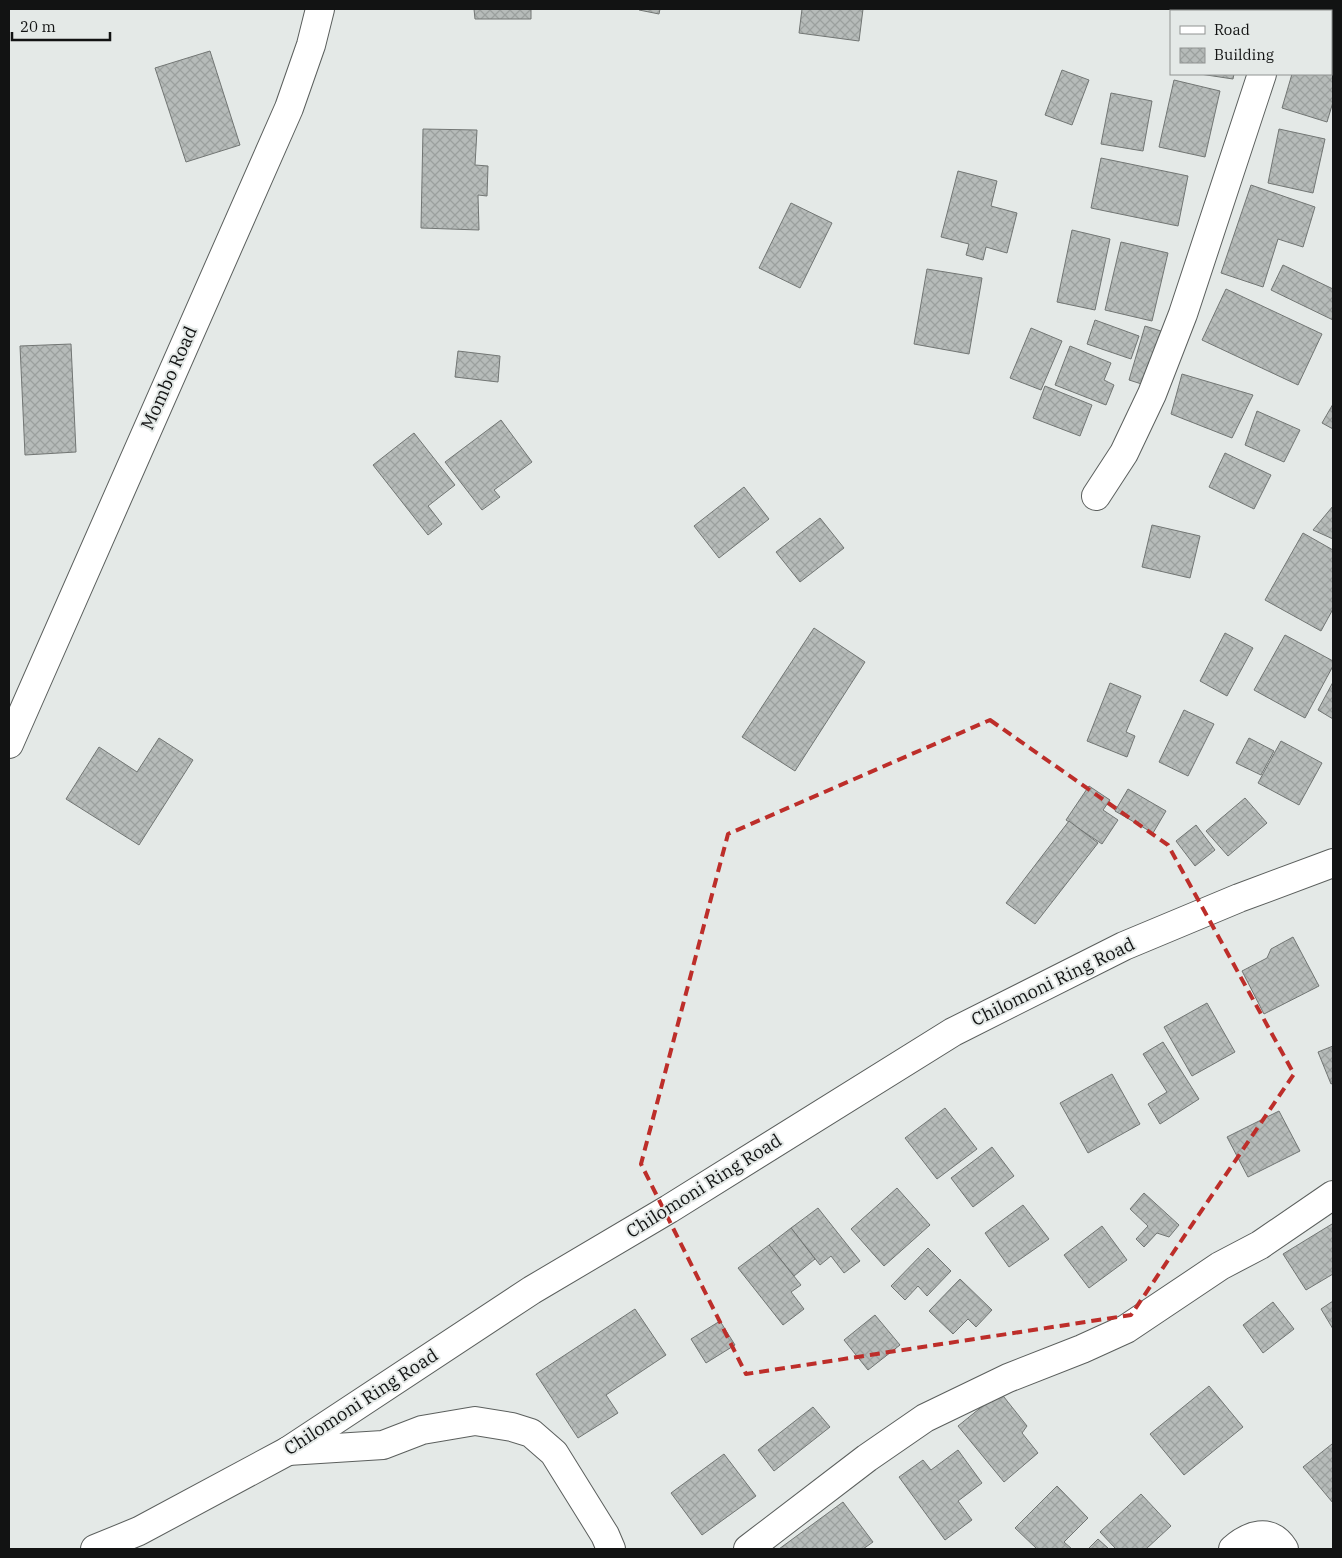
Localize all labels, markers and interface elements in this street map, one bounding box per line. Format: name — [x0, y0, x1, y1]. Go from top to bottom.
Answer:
scale bar — [12, 10, 110, 42]
legend — [1170, 10, 1332, 75]
text: 20 m — [20, 17, 56, 36]
text: Road — [1214, 20, 1250, 39]
text: Building — [1214, 45, 1274, 64]
street label: Mombo Road — [135, 322, 202, 433]
street label: Chilomoni Ring Road — [967, 932, 1138, 1031]
street label: Chilomoni Ring Road — [622, 1128, 786, 1243]
street label: Chilomoni Ring Road — [279, 1343, 442, 1460]

